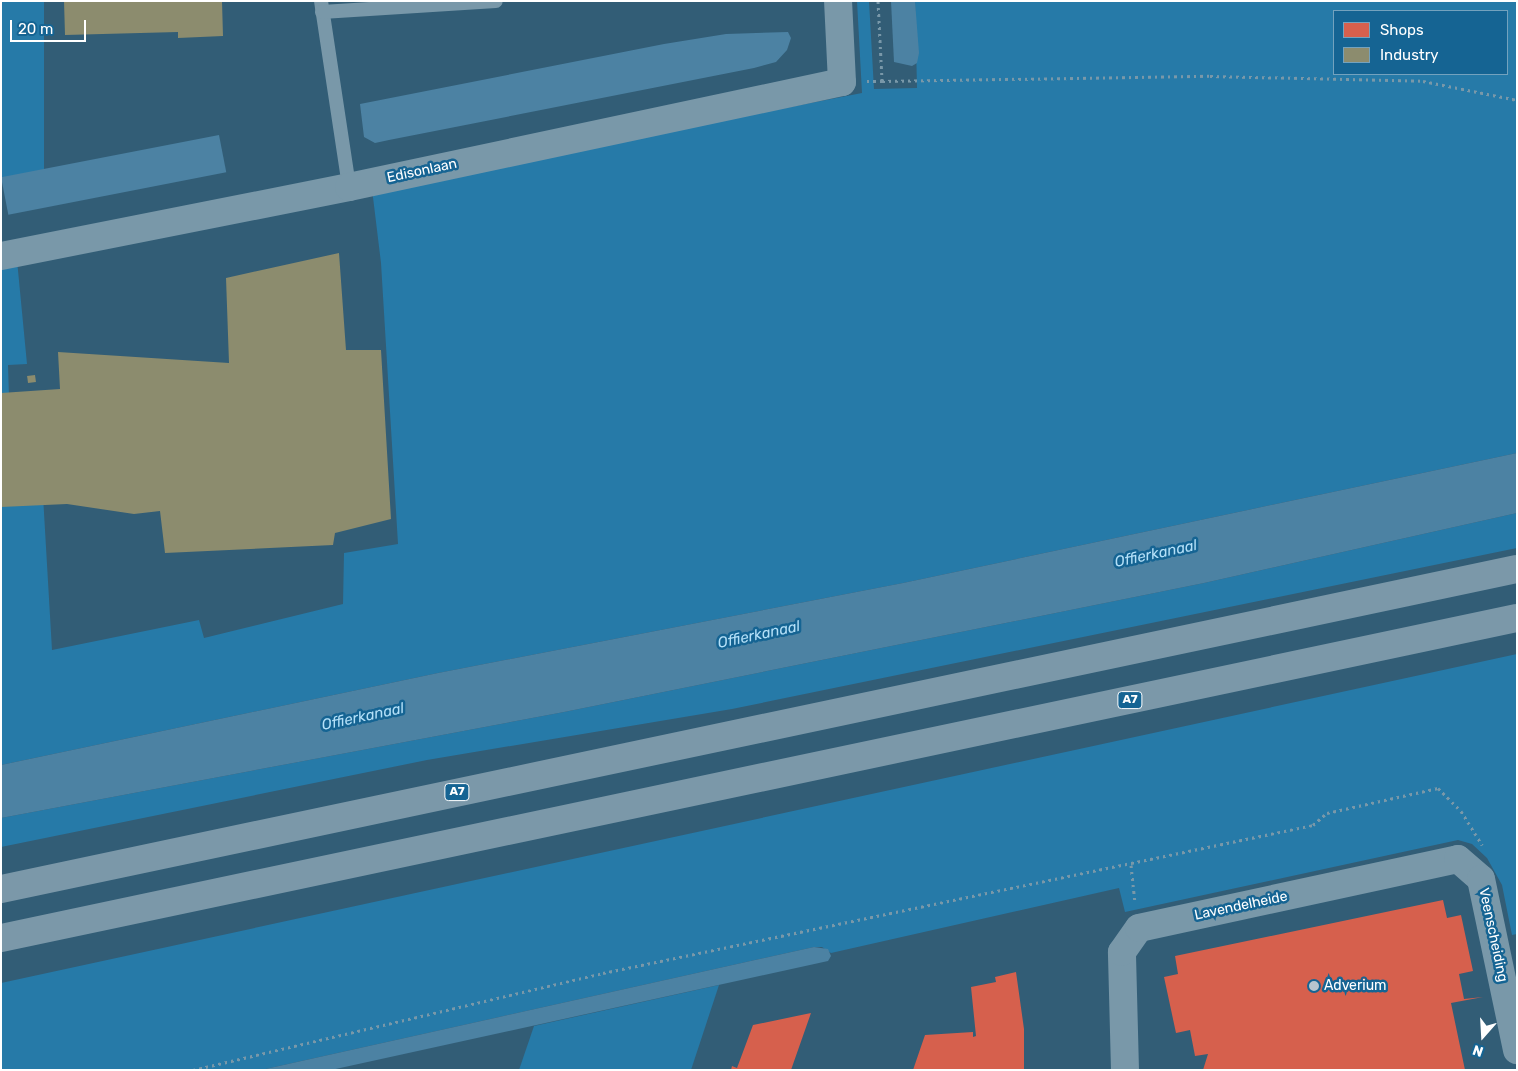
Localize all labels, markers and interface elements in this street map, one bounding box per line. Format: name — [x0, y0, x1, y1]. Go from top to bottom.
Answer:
scale bar — [12, 10, 89, 42]
legend — [1333, 10, 1508, 75]
text: 20 m — [18, 20, 53, 38]
text: Shops — [1380, 21, 1424, 39]
text: Industry — [1380, 46, 1439, 64]
street label: Edisonlaan — [385, 155, 459, 187]
water label: Offierkanaal — [1113, 536, 1199, 572]
water label: Offierkanaal — [716, 617, 802, 653]
road number: A7 — [1116, 690, 1144, 710]
water label: Offierkanaal — [320, 699, 406, 735]
road number: A7 — [443, 782, 471, 802]
street label: Veenscheiding — [1475, 886, 1511, 984]
street label: Lavendelheide — [1193, 888, 1289, 924]
place label: Adverium — [1324, 978, 1387, 994]
marker: Adverium — [1308, 980, 1320, 992]
north arrow — [1458, 1011, 1508, 1061]
text: N — [1470, 1041, 1485, 1060]

